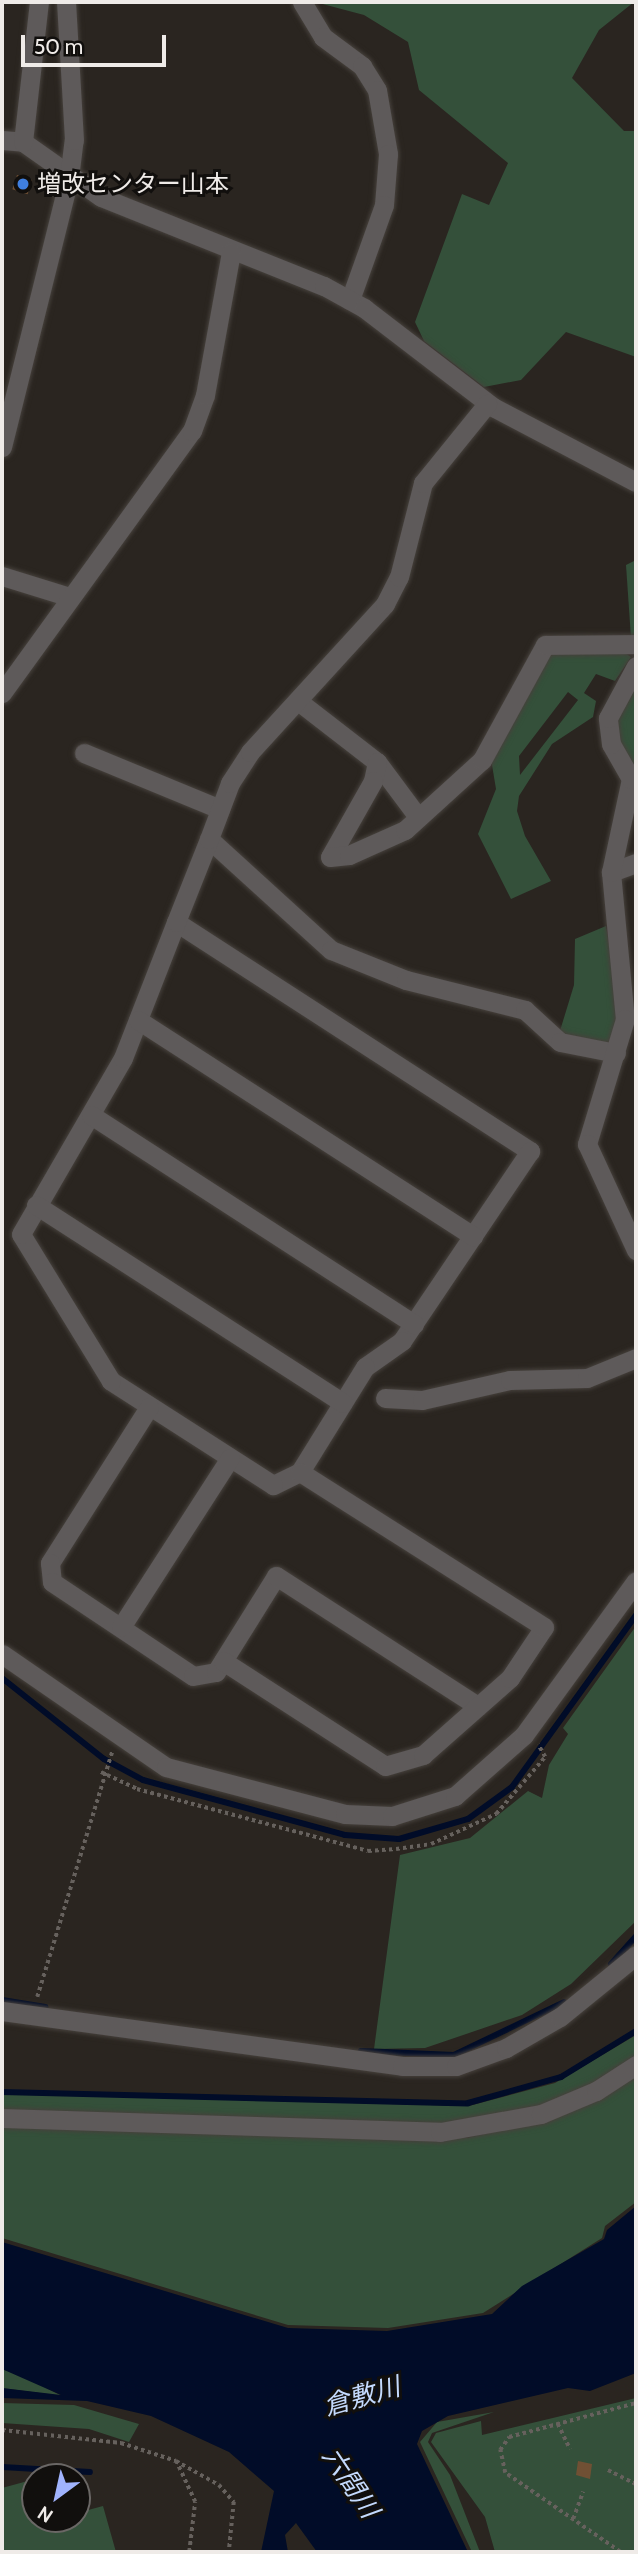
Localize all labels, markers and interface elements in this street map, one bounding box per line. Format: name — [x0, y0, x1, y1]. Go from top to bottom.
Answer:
scale bar — [24, 21, 170, 65]
text: 50 m — [34, 34, 83, 59]
place label: 増改センター山本 — [37, 170, 229, 198]
marker: 増改センター山本 — [15, 176, 31, 192]
water label: 倉敷川 — [320, 2371, 404, 2423]
water label: 六間川 — [315, 2442, 385, 2524]
north arrow — [21, 2463, 91, 2533]
text: N — [33, 2501, 57, 2528]

